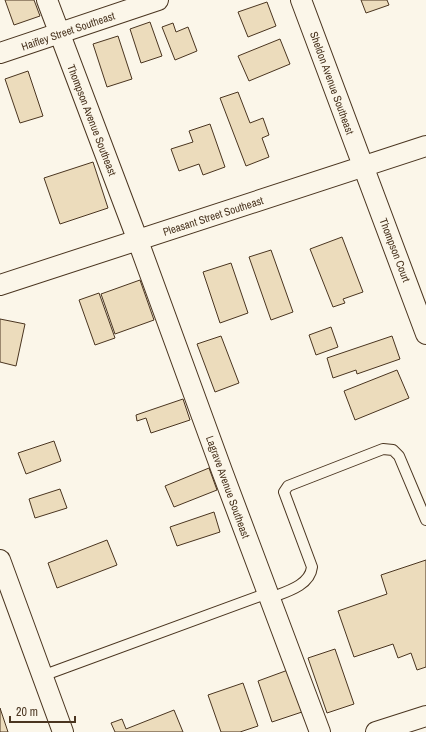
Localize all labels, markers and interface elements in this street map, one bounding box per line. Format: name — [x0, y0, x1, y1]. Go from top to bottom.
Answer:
street label: Haifley Street Southeast — [19, 8, 117, 54]
street label: Sheldon Avenue Southeast — [307, 30, 357, 137]
street label: Thompson Avenue Southeast — [64, 62, 120, 178]
street label: Pleasant Street Southeast — [161, 193, 265, 239]
street label: Thompson Court — [376, 216, 414, 284]
street label: Lagrave Avenue Southeast — [203, 434, 253, 541]
scale bar — [10, 698, 75, 724]
text: 20 m — [16, 704, 38, 720]

